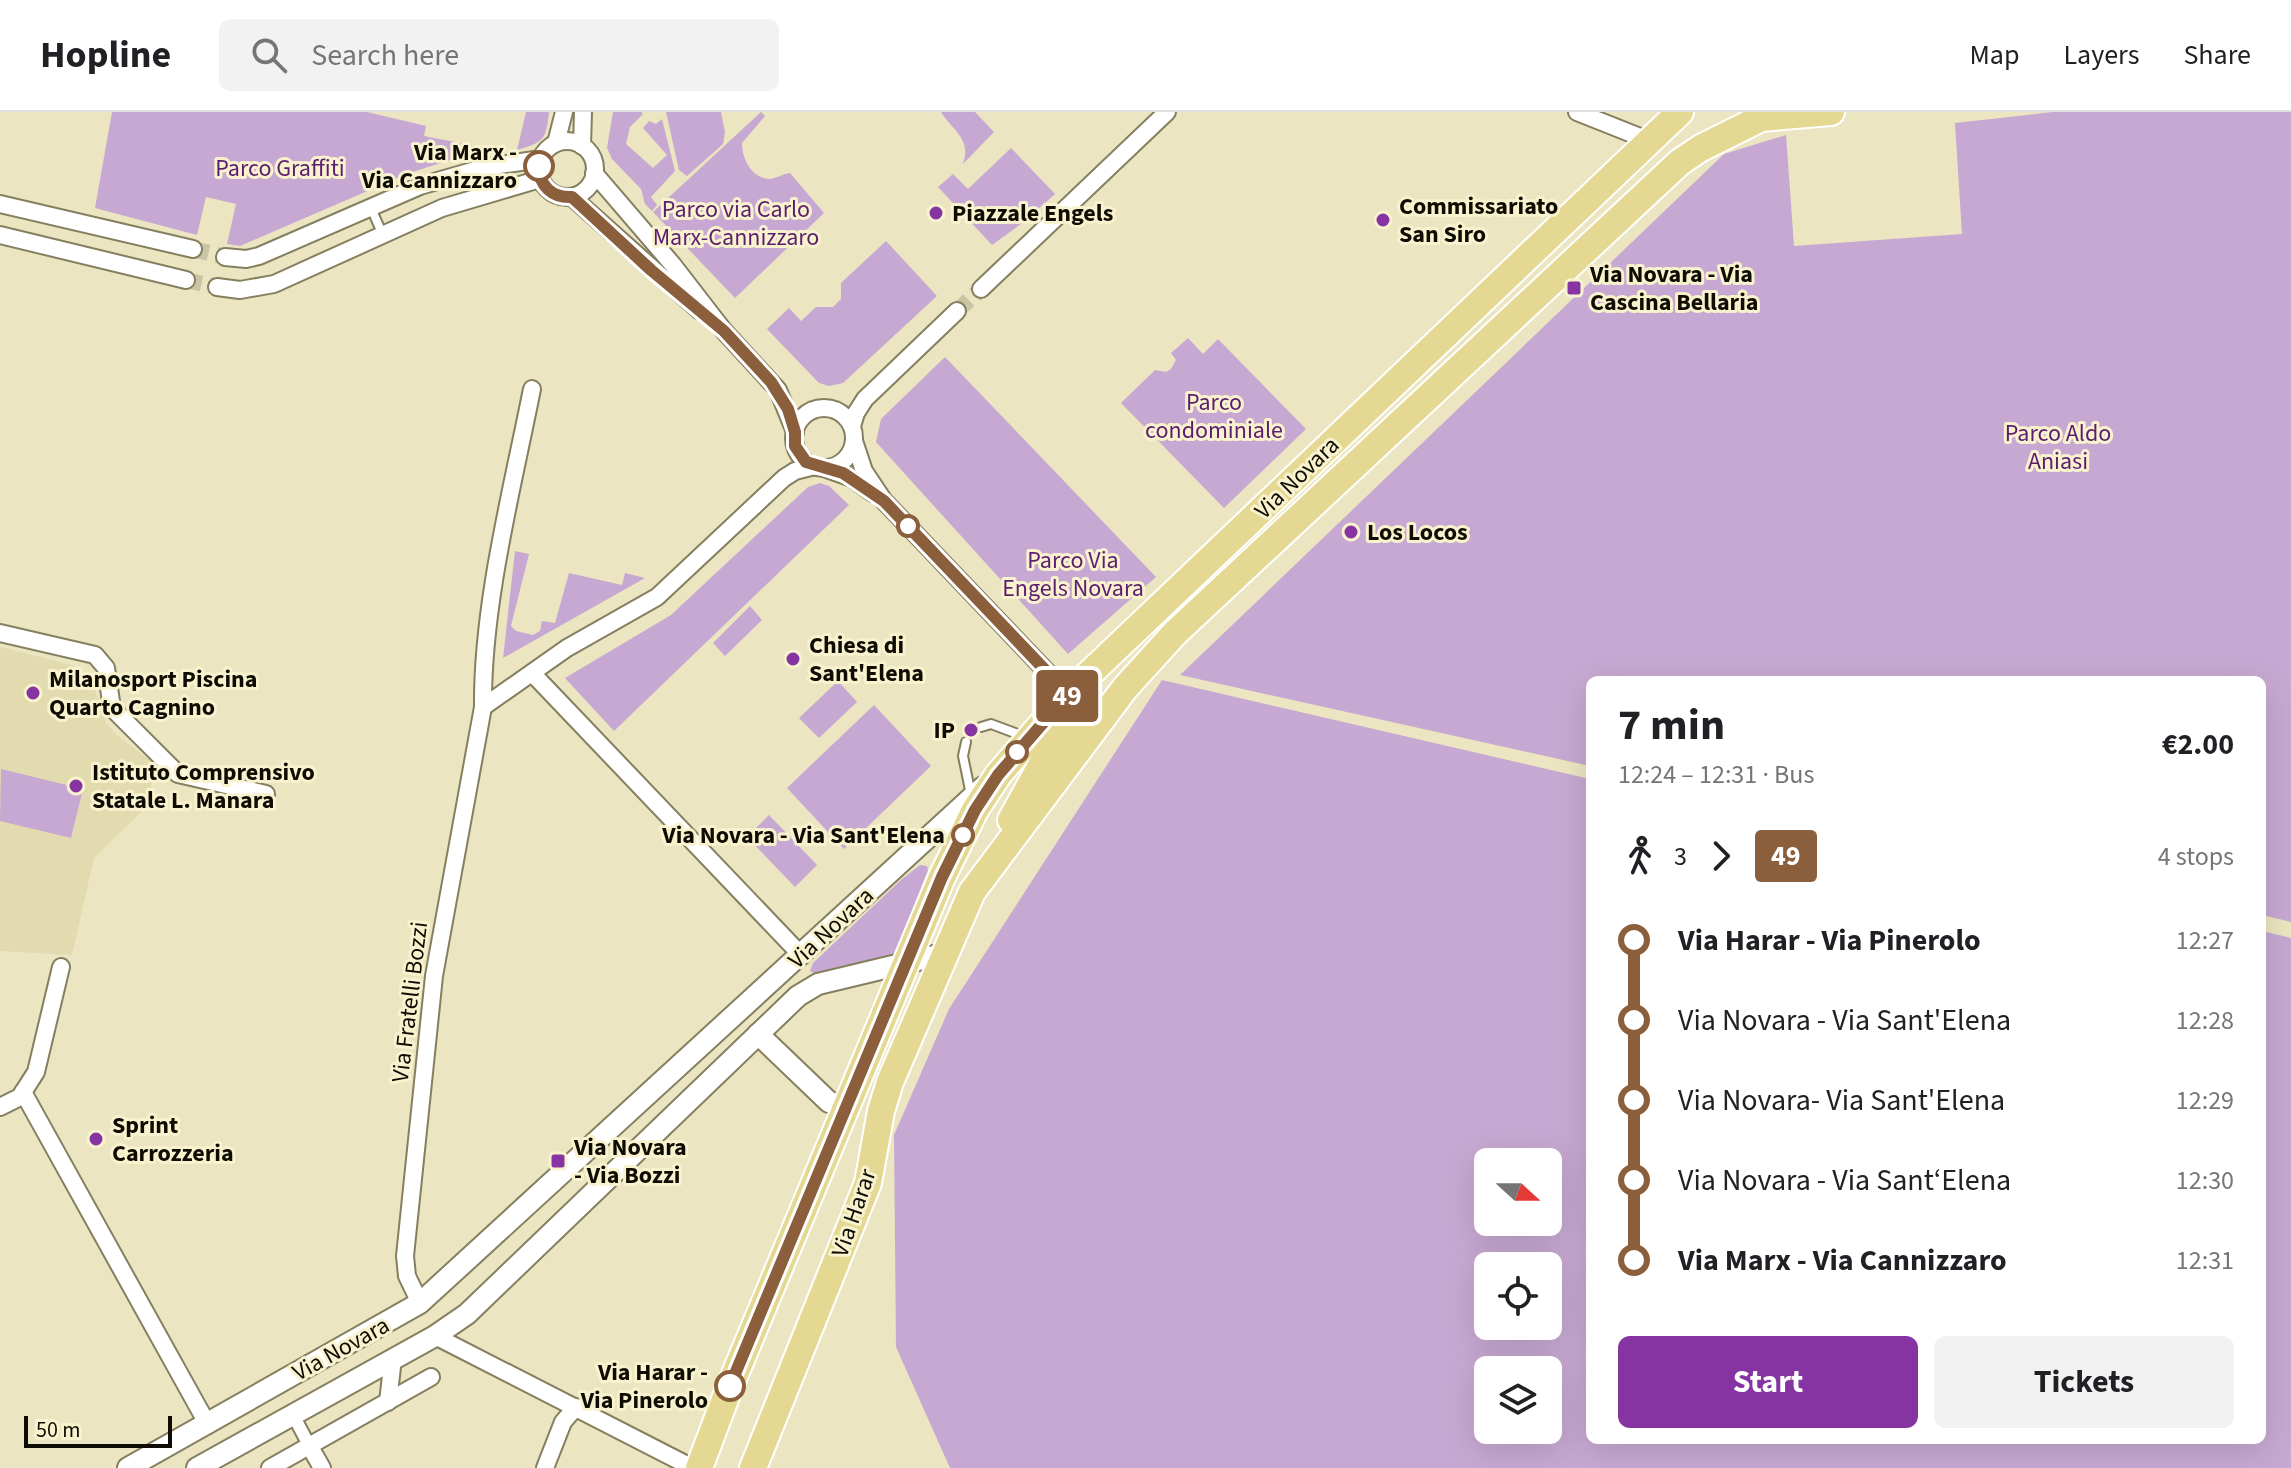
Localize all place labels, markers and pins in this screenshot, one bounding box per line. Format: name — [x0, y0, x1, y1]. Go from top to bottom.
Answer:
place label: Via Marx - Via Cannizzaro — [361, 135, 517, 198]
marker: Via Marx - Via Cannizzaro — [524, 151, 554, 181]
place label: Commissariato San Siro — [1399, 189, 1558, 252]
place label: Piazzale Engels — [952, 196, 1113, 231]
marker: Piazzale Engels — [927, 204, 945, 222]
marker: Commissariato San Siro — [1374, 211, 1392, 229]
place label: Via Novara - Via Cascina Bellaria — [1589, 257, 1758, 320]
marker: Via Novara - Via Cascina Bellaria — [1565, 279, 1583, 297]
unlabelled marker — [897, 515, 919, 537]
place label: Los Locos — [1367, 515, 1468, 550]
marker: Los Locos — [1342, 523, 1360, 541]
place label: Chiesa di Sant'Elena — [809, 628, 924, 691]
marker: Chiesa di Sant'Elena — [784, 650, 802, 668]
place label: Milanosport Piscina Quarto Cagnino — [49, 662, 257, 725]
marker: Milanosport Piscina Quarto Cagnino — [24, 684, 42, 702]
place label: IP — [933, 713, 955, 748]
marker: IP — [962, 721, 980, 739]
unlabelled marker — [1006, 741, 1028, 763]
place label: Istituto Comprensivo Statale L. Manara — [92, 755, 315, 818]
marker: Istituto Comprensivo Statale L. Manara — [67, 777, 85, 795]
place label: Via Novara - Via Sant'Elena — [661, 818, 945, 853]
marker: Via Novara - Via Sant'Elena — [952, 824, 974, 846]
place label: Sprint Carrozzeria — [112, 1108, 234, 1171]
marker: Sprint Carrozzeria — [87, 1130, 105, 1148]
place label: Via Novara - Via Bozzi — [573, 1130, 687, 1193]
marker: Via Novara - Via Bozzi — [549, 1152, 567, 1170]
place label: Via Harar - Via Pinerolo — [580, 1355, 708, 1418]
marker: Via Harar - Via Pinerolo — [715, 1371, 745, 1401]

